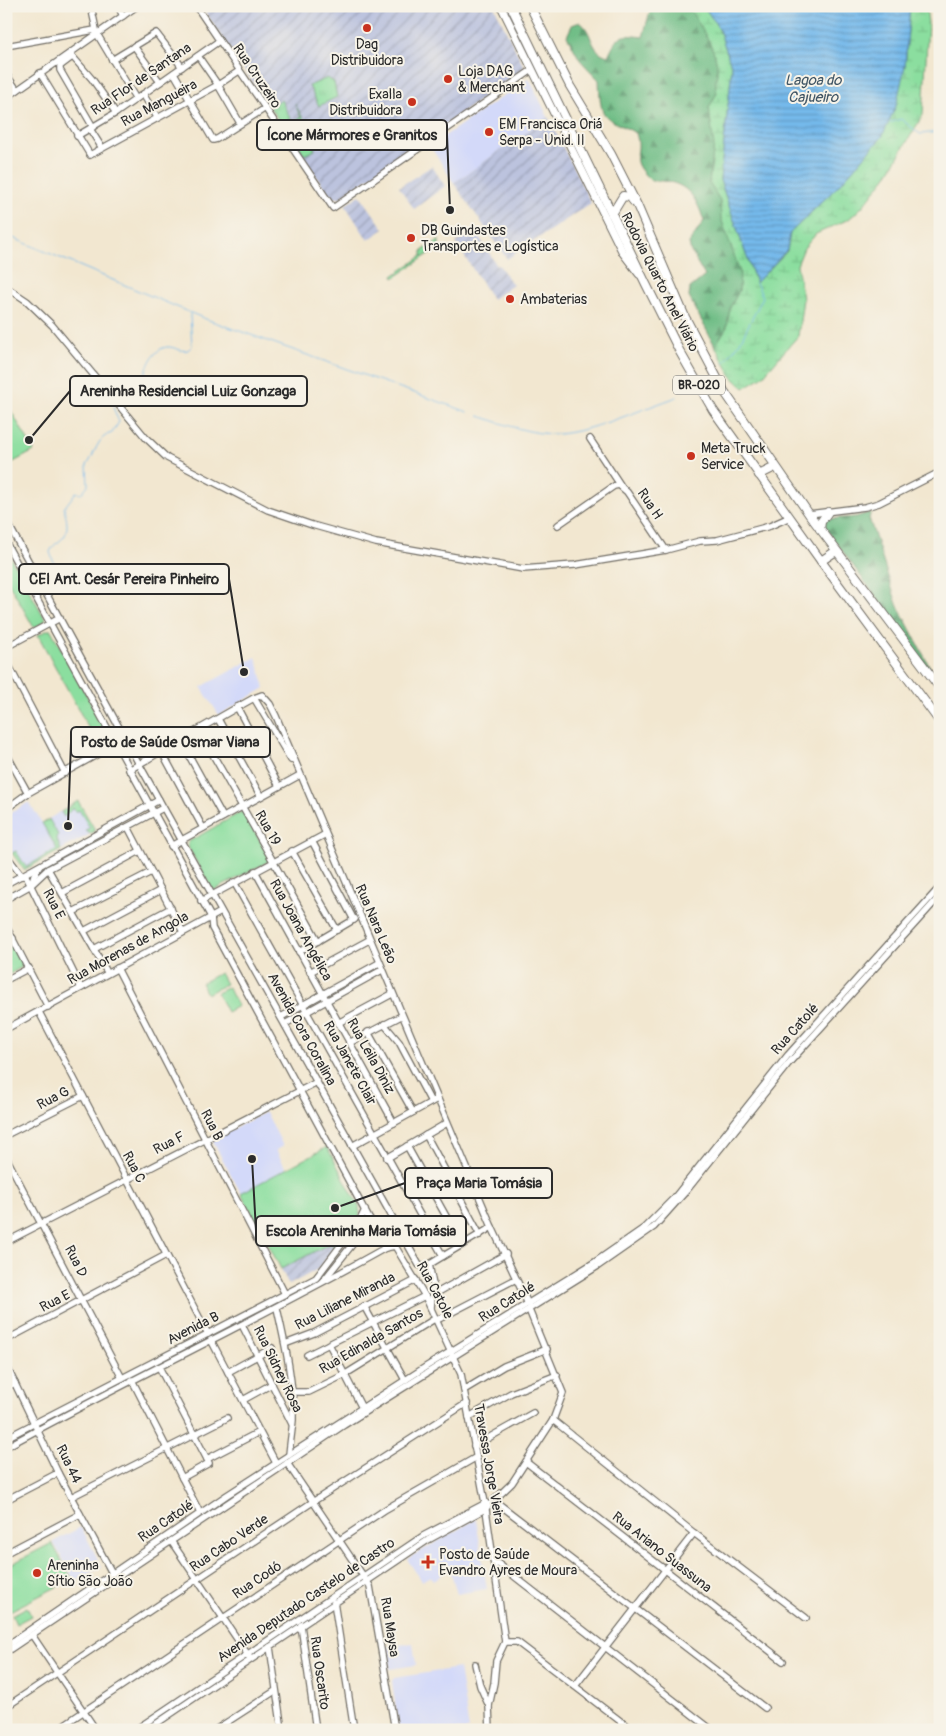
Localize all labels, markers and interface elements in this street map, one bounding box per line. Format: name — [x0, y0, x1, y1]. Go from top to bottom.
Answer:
marker: Dag Distribuidora — [361, 22, 373, 34]
place label: Dag Distribuidora — [331, 36, 403, 69]
street label: Rua Flor de Santana — [88, 39, 194, 119]
street label: Rua Cruzeiro — [229, 40, 285, 112]
place label: Loja DAG & Merchant — [458, 63, 525, 96]
water label: Lagoa do Cajueiro — [785, 71, 842, 107]
marker: Loja DAG & Merchant — [442, 73, 454, 85]
street label: Rua Mangueira — [118, 76, 200, 130]
place label: Exalla Distribuidora — [329, 86, 402, 119]
marker: Exalla Distribuidora — [406, 96, 418, 108]
place label: EM Francisca Oriá Serpa - Unid. II — [499, 116, 602, 149]
callout: Ícone Mármores e Granitos — [257, 120, 447, 150]
text: Ícone Mármores e Granitos — [267, 126, 437, 145]
marker: EM Francisca Oriá Serpa - Unid. II — [483, 126, 495, 138]
street label: Rodovia Quarto Anel Viário — [617, 209, 703, 355]
place label: DB Guindastes Transportes e Logística — [421, 222, 559, 255]
marker: DB Guindastes Transportes e Logística — [405, 232, 417, 244]
place label: Ambaterias — [520, 291, 588, 308]
marker: Ambaterias — [504, 293, 516, 305]
callout: Areninha Residencial Luiz Gonzaga — [70, 376, 307, 406]
road number: BR-020 — [673, 376, 725, 394]
text: Areninha Residencial Luiz Gonzaga — [80, 382, 296, 401]
place label: Meta Truck Service — [701, 440, 766, 473]
marker: Meta Truck Service — [685, 450, 697, 462]
street label: Rua H — [634, 485, 667, 523]
callout: CEI Ant. Cesár Pereira Pinheiro — [19, 564, 229, 594]
text: CEI Ant. Cesár Pereira Pinheiro — [29, 570, 219, 589]
callout: Posto de Saúde Osmar Viana — [71, 727, 270, 757]
text: Posto de Saúde Osmar Viana — [81, 733, 260, 752]
street label: Rua 19 — [251, 808, 285, 848]
street label: Rua Joana Angélica — [266, 876, 336, 984]
street label: Rua Nara Leão — [352, 882, 401, 967]
street label: Rua E — [39, 886, 69, 922]
street label: Rua Morenas de Angola — [65, 908, 191, 988]
street label: Avenida Cora Coralina — [264, 970, 340, 1088]
street label: Rua Catolé — [767, 1000, 823, 1058]
street label: Rua Leila Diniz — [343, 1015, 399, 1097]
street label: Rua Janete Clair — [320, 1018, 380, 1108]
street label: Rua G — [34, 1083, 72, 1113]
street label: Rua B — [197, 1107, 227, 1143]
street label: Rua F — [150, 1128, 188, 1158]
street label: Rua C — [119, 1148, 149, 1186]
callout: Praça Maria Tomásia — [405, 1168, 552, 1198]
text: Praça Maria Tomásia — [416, 1174, 542, 1193]
callout: Escola Areninha Maria Tomásia — [256, 1216, 466, 1246]
text: Escola Areninha Maria Tomásia — [266, 1222, 456, 1241]
street label: Rua D — [61, 1242, 91, 1280]
street label: Rua Catole — [413, 1258, 457, 1322]
street label: Rua Liliane Miranda — [292, 1268, 398, 1334]
street label: Rua Catolé — [476, 1278, 538, 1326]
street label: Rua E — [37, 1286, 73, 1316]
street label: Rua Edinalda Santos — [316, 1304, 426, 1378]
street label: Avenida B — [164, 1308, 222, 1348]
street label: Rua Sidney Rosa — [250, 1323, 306, 1415]
street label: Travessa Jorge Vieira — [470, 1402, 508, 1526]
street label: Rua 44 — [52, 1442, 86, 1486]
street label: Rua Catolé — [135, 1496, 197, 1546]
street label: Rua Ariano Suassuna — [609, 1508, 715, 1596]
street label: Rua Cabo Verde — [186, 1510, 272, 1576]
street label: Avenida Deputado Castelo de Castro — [214, 1534, 398, 1666]
place label: Posto de Saúde Evandro Ayres de Moura — [439, 1546, 577, 1579]
marker: Posto de Saúde Evandro Ayres de Moura — [421, 1555, 435, 1569]
place label: Areninha Sítio São João — [47, 1557, 133, 1590]
street label: Rua Codó — [229, 1557, 285, 1603]
marker: Areninha Sítio São João — [31, 1567, 43, 1579]
street label: Rua Maysa — [377, 1596, 403, 1658]
street label: Rua Oscarito — [306, 1635, 334, 1711]

